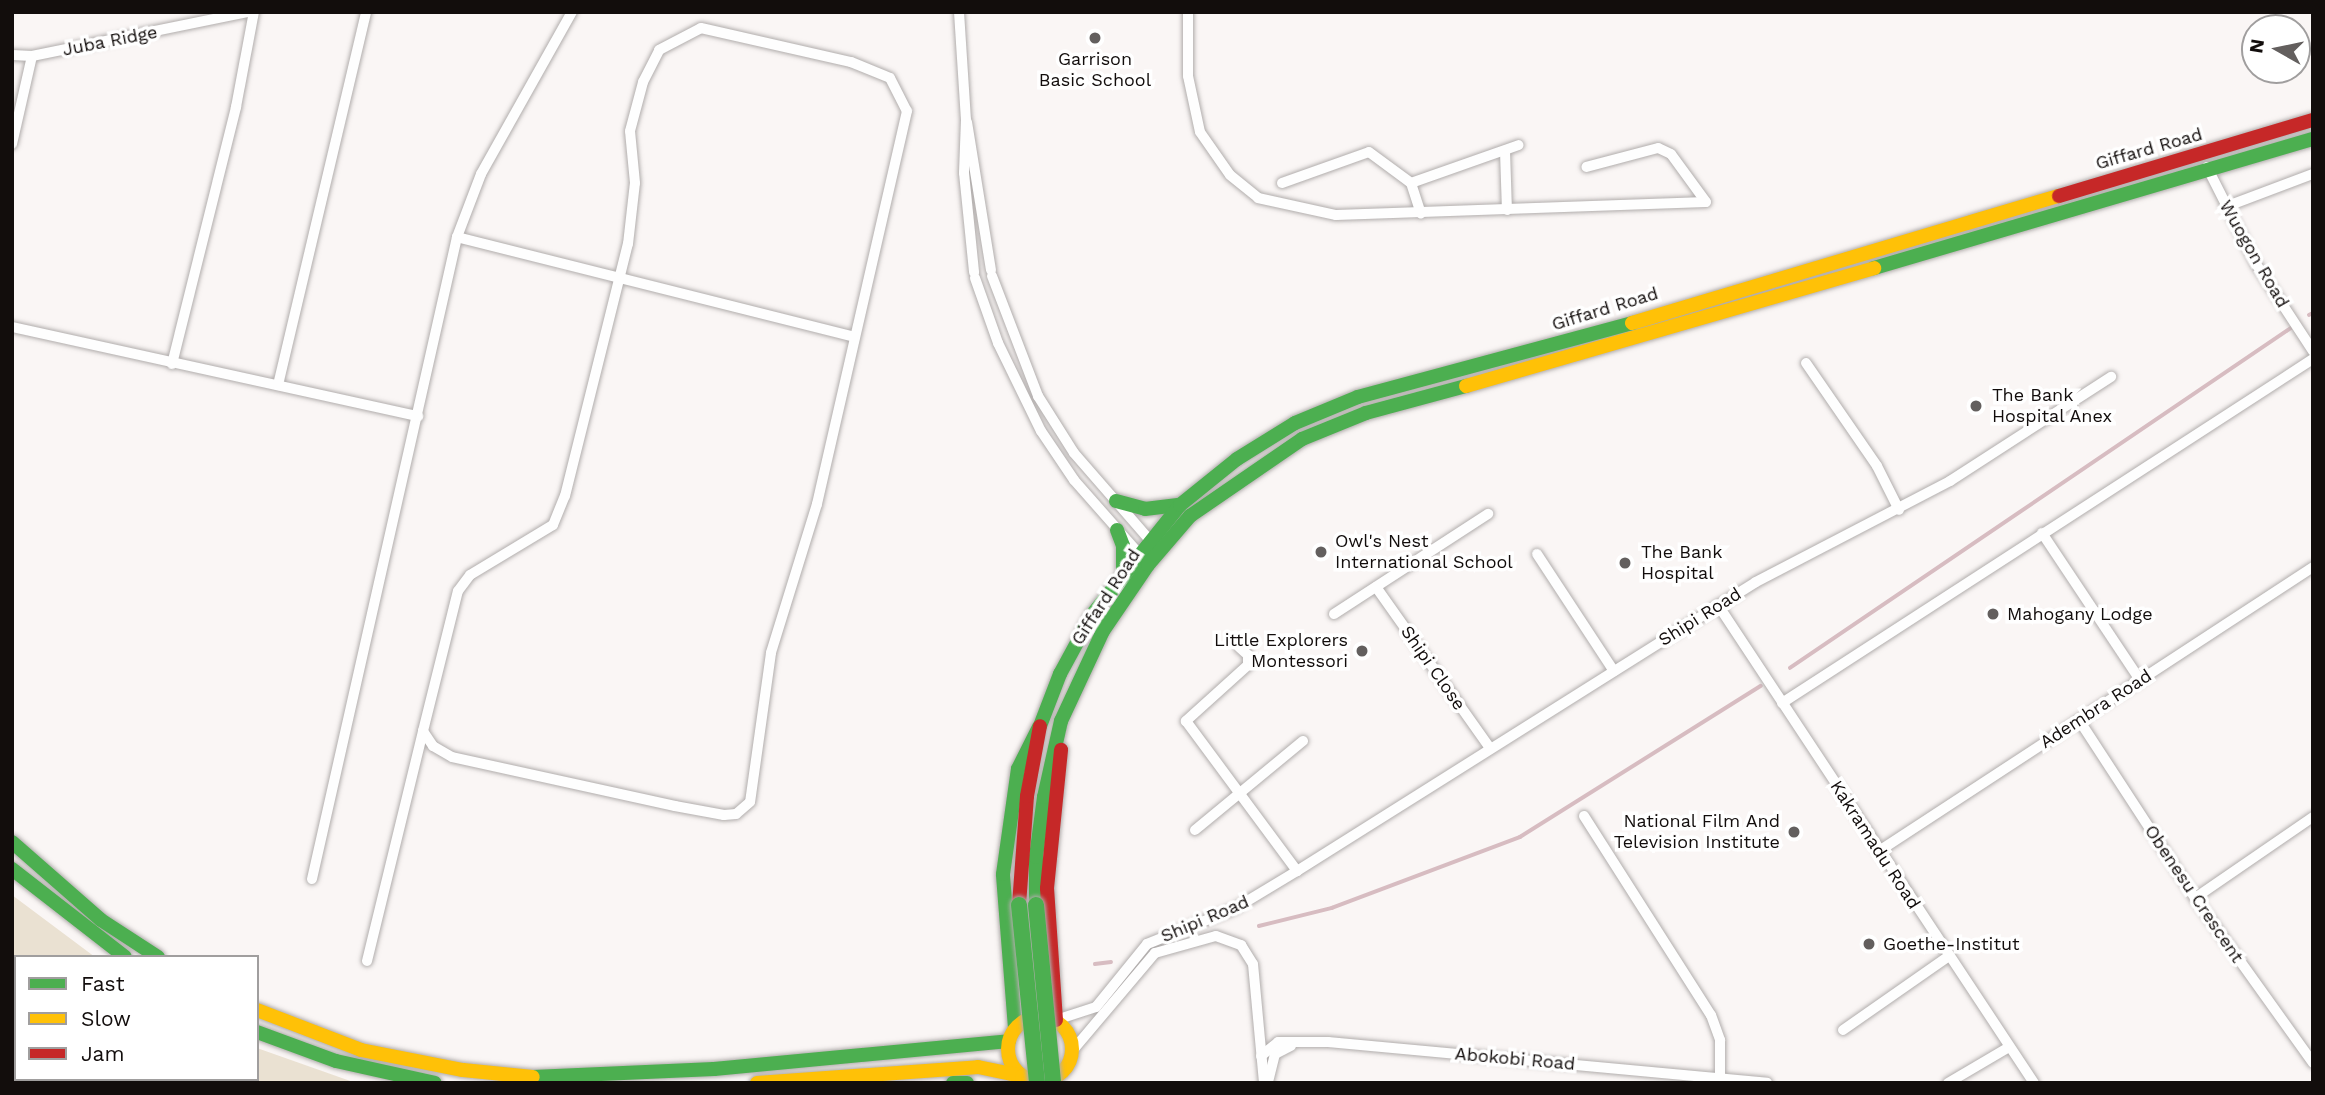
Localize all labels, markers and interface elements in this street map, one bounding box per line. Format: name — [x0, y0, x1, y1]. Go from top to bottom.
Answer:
north arrow — [2241, 14, 2311, 84]
street label: Juba Ridge — [60, 21, 160, 61]
marker: Garrison Basic School — [1087, 30, 1103, 46]
text: N — [2244, 37, 2269, 55]
place label: Garrison Basic School — [1039, 49, 1151, 92]
street label: Giffard Road — [2093, 123, 2205, 175]
street label: Wuogon Road — [2215, 196, 2293, 312]
street label: Giffard Road — [1549, 283, 1661, 335]
place label: The Bank Hospital Anex — [1992, 385, 2113, 428]
marker: The Bank Hospital Anex — [1966, 396, 1986, 416]
place label: Owl's Nest International School — [1335, 531, 1513, 574]
place label: The Bank Hospital — [1641, 542, 1722, 584]
marker: Owl's Nest International School — [1313, 544, 1329, 560]
street label: Giffard Road — [1067, 545, 1145, 649]
marker: The Bank Hospital — [1615, 553, 1635, 573]
street label: Shipi Road — [1655, 583, 1745, 651]
place label: Mahogany Lodge — [2007, 603, 2153, 625]
marker: Mahogany Lodge — [1985, 606, 2001, 622]
street label: Shipi Close — [1396, 622, 1470, 714]
place label: Little Explorers Montessori — [1214, 630, 1348, 672]
marker: Little Explorers Montessori — [1354, 643, 1370, 659]
street label: Adembra Road — [2036, 665, 2156, 753]
street label: Kakramadu Road — [1825, 777, 1925, 913]
place label: National Film And Television Institute — [1614, 811, 1780, 854]
street label: Obenesu Crescent — [2140, 821, 2248, 967]
marker: National Film And Television Institute — [1786, 824, 1802, 840]
street label: Shipi Road — [1158, 891, 1252, 947]
place label: Goethe-Institut — [1883, 933, 2020, 955]
marker: Goethe-Institut — [1861, 936, 1877, 952]
legend — [14, 955, 259, 1081]
text: Fast — [81, 971, 125, 996]
text: Slow — [81, 1006, 131, 1031]
text: Jam — [81, 1041, 124, 1066]
street label: Abokobi Road — [1454, 1043, 1576, 1075]

